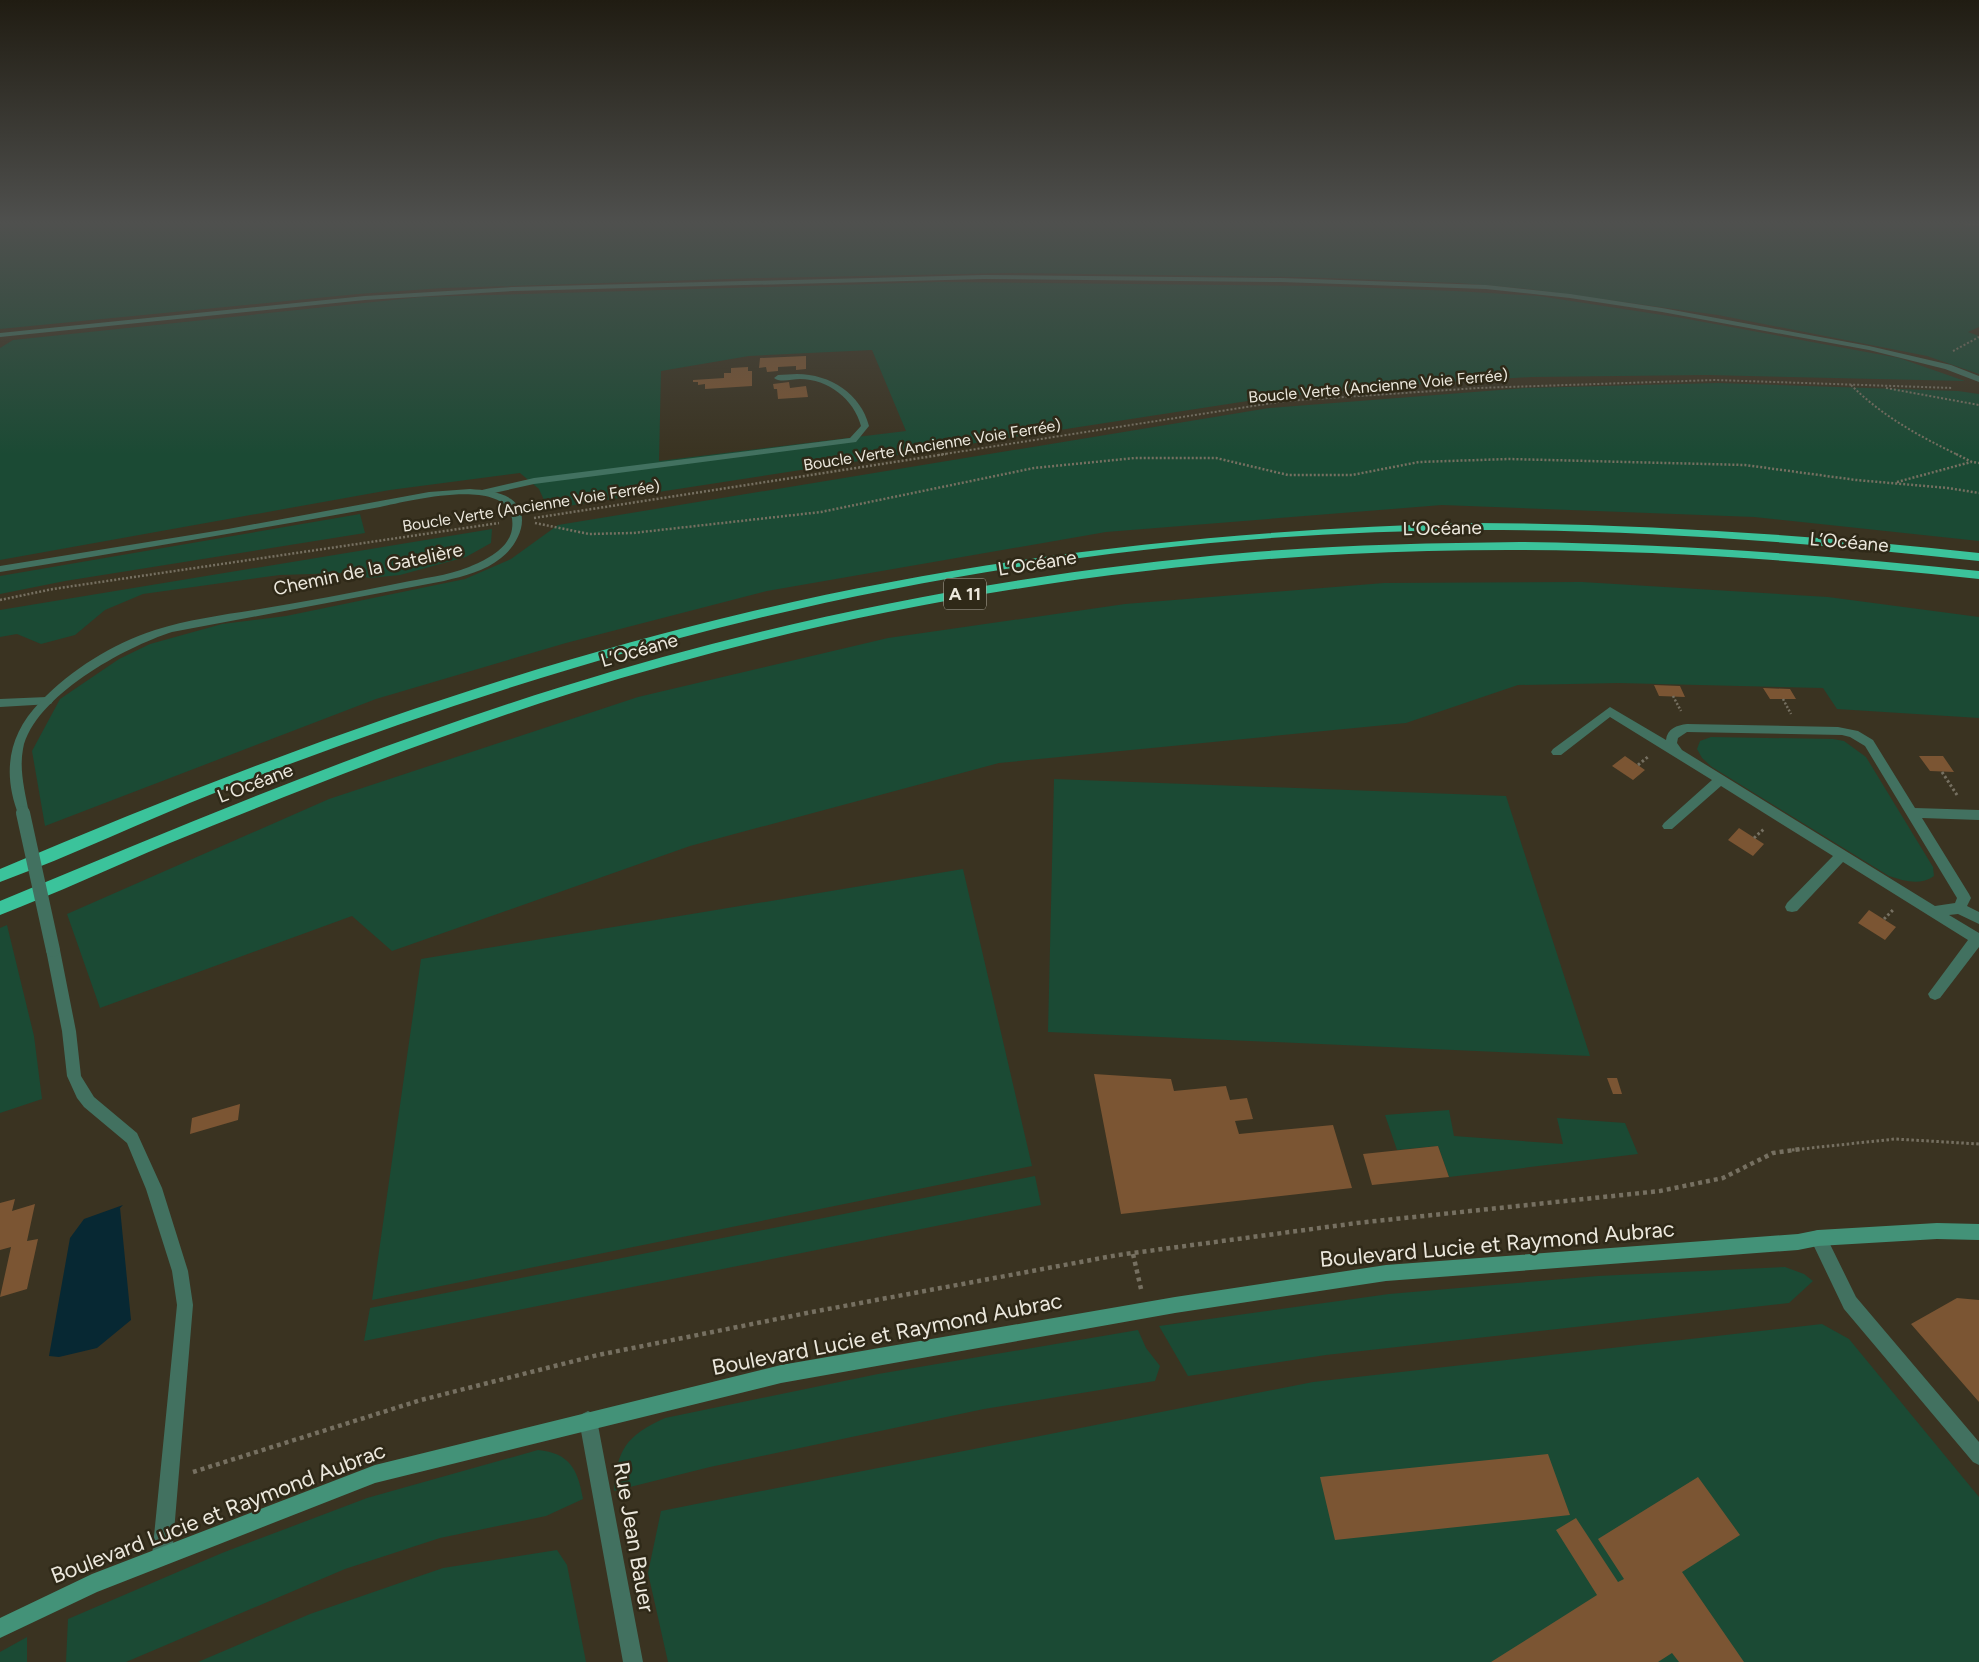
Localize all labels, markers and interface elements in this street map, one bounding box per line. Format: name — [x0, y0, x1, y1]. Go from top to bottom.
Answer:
street label: Boucle Verte (Ancienne Voie Ferrée) — [1247, 365, 1509, 407]
street label: Boucle Verte (Ancienne Voie Ferrée) — [802, 415, 1062, 475]
street label: Boucle Verte (Ancienne Voie Ferrée) — [401, 476, 661, 536]
street label: L’Océane — [1402, 516, 1482, 540]
street label: L’Océane — [1808, 527, 1890, 557]
street label: Chemin de la Gatelière — [271, 538, 465, 600]
street label: L’Océane — [996, 545, 1078, 581]
road number: A 11 — [944, 578, 986, 610]
street label: L’Océane — [598, 628, 680, 672]
street label: L’Océane — [214, 758, 296, 808]
street label: Boulevard Lucie et Raymond Aubrac — [1318, 1215, 1676, 1273]
street label: Boulevard Lucie et Raymond Aubrac — [710, 1287, 1065, 1381]
street label: Boulevard Lucie et Raymond Aubrac — [47, 1437, 389, 1589]
street label: Rue Jean Bauer — [607, 1460, 661, 1615]

